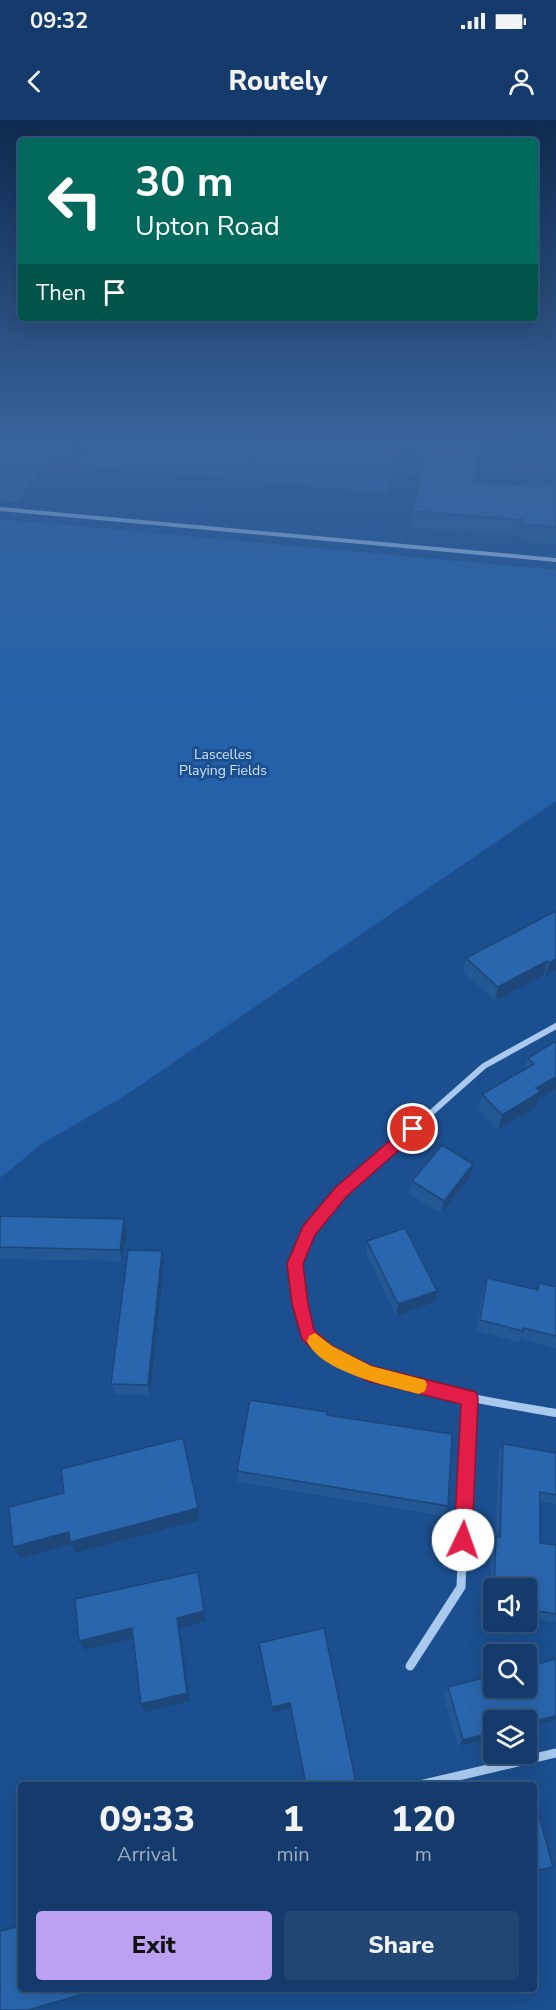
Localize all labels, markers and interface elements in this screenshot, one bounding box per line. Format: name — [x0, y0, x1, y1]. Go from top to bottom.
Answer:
text: 09:32 — [30, 6, 88, 36]
text: Routely — [229, 63, 327, 100]
icon: back — [18, 65, 51, 98]
icon: person — [505, 65, 538, 98]
text: 30 m — [135, 154, 234, 211]
icon: left — [36, 162, 114, 240]
text: Upton Road — [135, 208, 280, 245]
icon: arrive — [98, 276, 131, 309]
text: Then — [36, 278, 86, 308]
park label: Lascelles Playing Fields — [179, 745, 267, 780]
pin — [387, 1103, 438, 1154]
icon: arrive — [396, 1112, 429, 1145]
position arrow — [431, 1508, 495, 1572]
map controls — [483, 1578, 537, 1764]
button: sound — [483, 1578, 537, 1632]
button: search — [483, 1644, 537, 1698]
button: layers — [483, 1710, 537, 1764]
text: 09:33 — [99, 1795, 195, 1844]
text: 1 — [282, 1795, 304, 1844]
text: 120 — [391, 1795, 456, 1844]
text: Arrival — [117, 1841, 177, 1868]
text: min — [276, 1841, 310, 1868]
text: m — [415, 1841, 432, 1868]
button: Exit — [36, 1911, 272, 1980]
button: Share — [284, 1911, 519, 1980]

